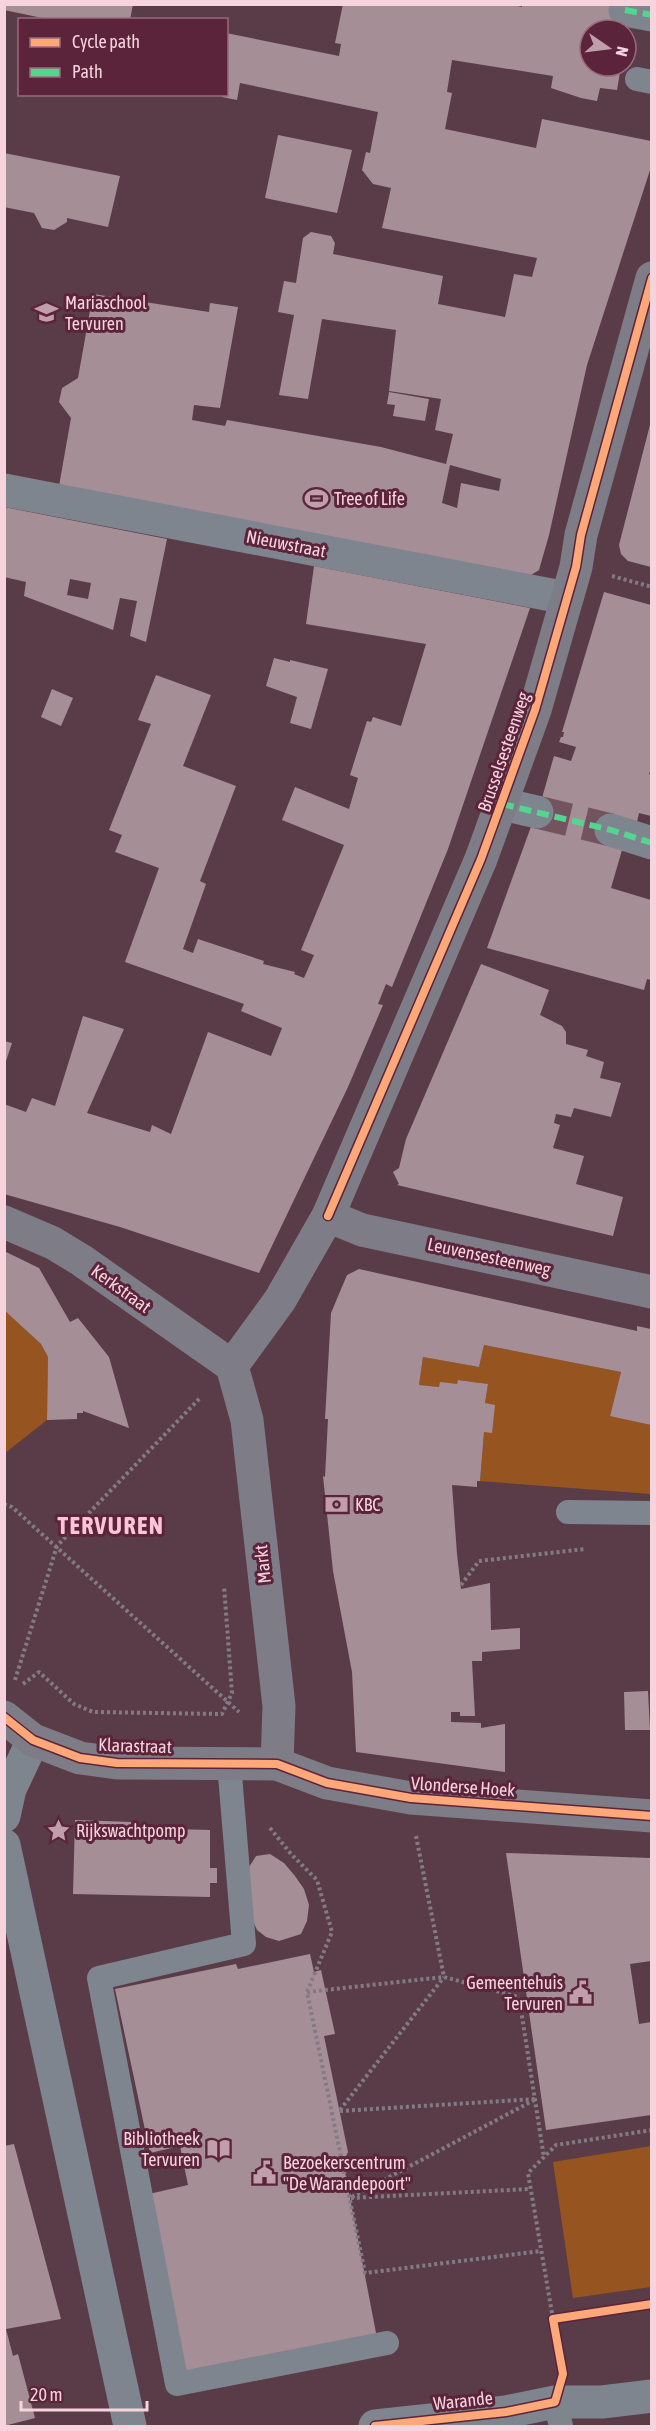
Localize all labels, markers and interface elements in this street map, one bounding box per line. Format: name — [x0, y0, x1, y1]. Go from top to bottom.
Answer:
legend — [18, 18, 228, 96]
north arrow — [578, 18, 638, 78]
text: Cycle path — [72, 31, 140, 52]
text: N — [613, 45, 632, 58]
text: Path — [72, 61, 103, 82]
place label: Mariaschool Tervuren — [65, 292, 147, 334]
school or university icon: Mariaschool Tervuren — [34, 300, 60, 326]
sports icon: Tree of Life — [303, 486, 329, 512]
place label: Tree of Life — [334, 488, 405, 509]
street label: Nieuwstraat — [244, 525, 328, 562]
street label: Brusselsesteenweg — [473, 689, 534, 815]
street label: Leuvensesteenweg — [426, 1233, 553, 1280]
street label: Kerkstraat — [88, 1260, 155, 1317]
bank icon: KBC — [324, 1492, 350, 1518]
place label: KBC — [355, 1494, 380, 1515]
district label: TERVUREN — [58, 1512, 164, 1539]
street label: Markt — [250, 1544, 275, 1584]
street label: Klarastraat — [98, 1734, 172, 1757]
street label: Vlonderse Hoek — [410, 1772, 516, 1801]
place icon: Rijkswachtpomp — [45, 1818, 71, 1844]
place label: Rijkswachtpomp — [76, 1820, 186, 1841]
place label: Gemeentehuis Tervuren — [466, 1972, 563, 2014]
public building icon: Gemeentehuis Tervuren — [568, 1980, 594, 2006]
place label: Bibliotheek Tervuren — [123, 2128, 200, 2170]
library icon: Bibliotheek Tervuren — [205, 2136, 231, 2162]
place label: Bezoekerscentrum "De Warandepoort" — [283, 2152, 411, 2194]
public building icon: Bezoekerscentrum "De Warandepoort" — [252, 2160, 278, 2186]
scale bar — [21, 2374, 147, 2412]
text: 20 m — [30, 2384, 62, 2405]
street label: Warande — [432, 2387, 494, 2414]

